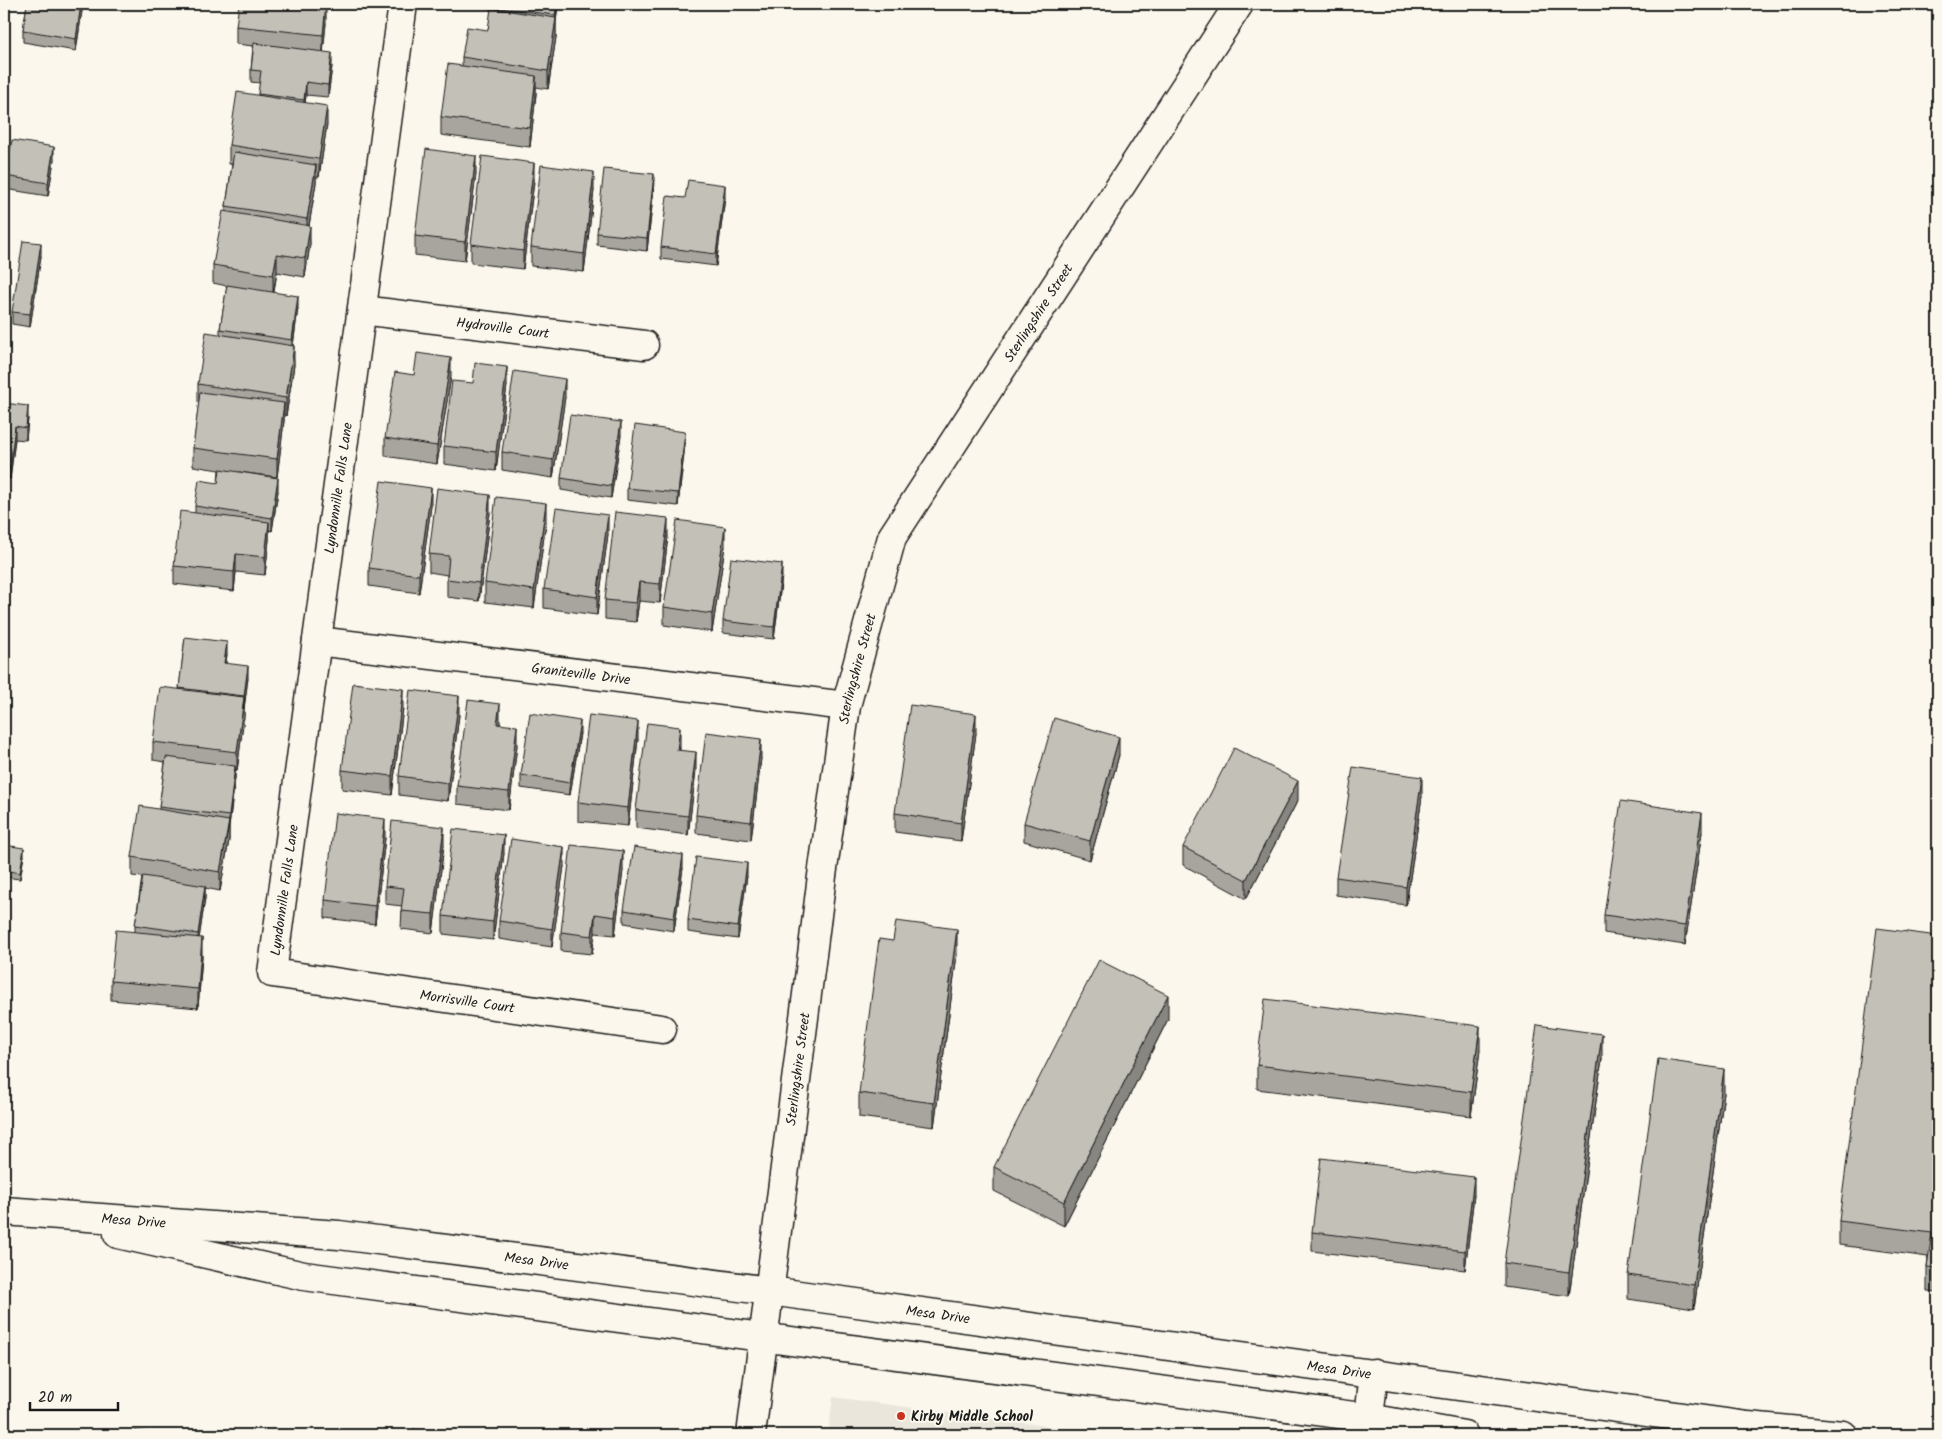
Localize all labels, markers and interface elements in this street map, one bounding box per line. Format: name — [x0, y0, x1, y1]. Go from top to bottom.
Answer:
street label: Sterlingshire Street — [999, 259, 1079, 367]
street label: Hydroville Court — [455, 312, 551, 345]
street label: Lyndonnille Falls Lane — [319, 420, 359, 555]
street label: Sterlingshire Street — [834, 611, 883, 726]
street label: Graniteville Drive — [530, 657, 632, 692]
street label: Lyndonnille Falls Lane — [265, 822, 305, 957]
street label: Morrisville Court — [418, 984, 516, 1020]
street label: Sterlingshire Street — [780, 1011, 817, 1127]
street label: Mesa Drive — [101, 1208, 167, 1235]
street label: Mesa Drive — [503, 1247, 571, 1277]
street label: Mesa Drive — [904, 1300, 972, 1331]
street label: Mesa Drive — [1305, 1355, 1373, 1386]
scale bar — [30, 1379, 118, 1411]
text: 20 m — [38, 1386, 72, 1410]
place label: Kirby Middle School — [911, 1406, 1033, 1428]
marker: Kirby Middle School — [895, 1410, 907, 1422]

